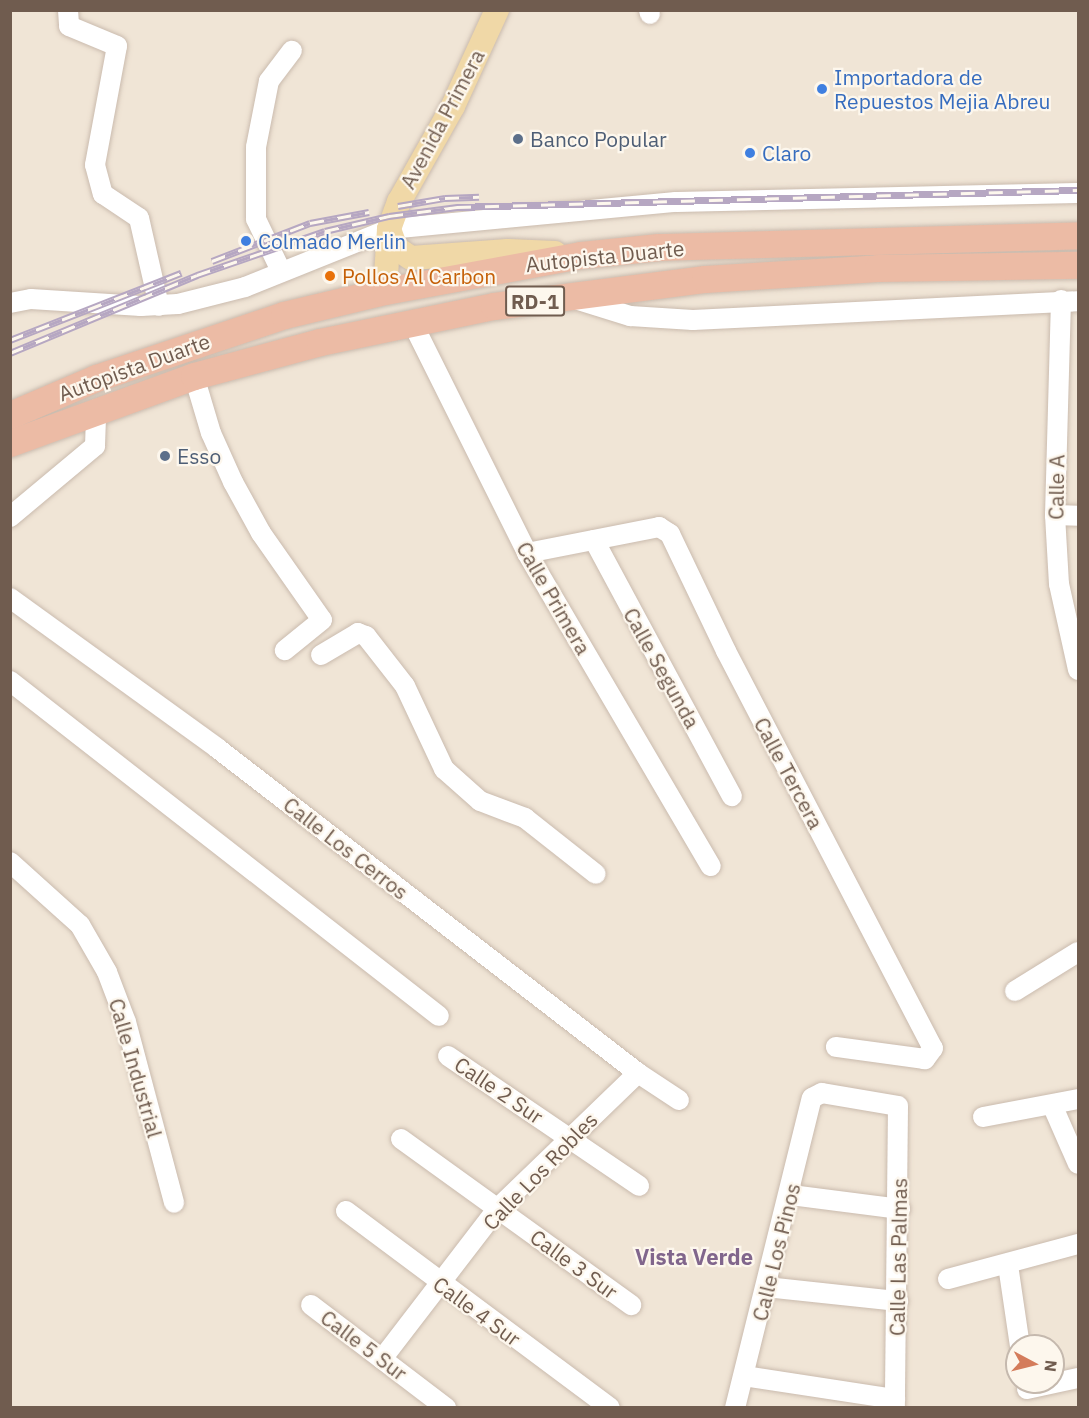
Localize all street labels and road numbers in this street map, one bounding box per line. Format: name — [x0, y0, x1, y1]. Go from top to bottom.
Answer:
street label: Avenida Primera — [395, 45, 489, 193]
street label: Autopista Duarte — [524, 235, 686, 277]
road number: RD-1 — [505, 284, 565, 318]
street label: Autopista Duarte — [55, 328, 213, 406]
street label: Calle A — [1043, 454, 1069, 520]
street label: Calle Primera — [512, 537, 596, 659]
street label: Calle Segunda — [618, 603, 706, 733]
street label: Calle Tercera — [749, 713, 829, 833]
street label: Calle Los Cerros — [279, 792, 413, 904]
street label: Calle Industrial — [104, 995, 168, 1141]
street label: Calle 2 Sur — [450, 1051, 548, 1129]
street label: Calle Los Robles — [478, 1107, 602, 1235]
street label: Calle Las Palmas — [884, 1178, 912, 1336]
street label: Calle Los Pinos — [747, 1180, 805, 1324]
street label: Calle 3 Sur — [526, 1224, 622, 1304]
street label: Calle 4 Sur — [429, 1271, 525, 1351]
street label: Calle 5 Sur — [316, 1304, 412, 1386]

